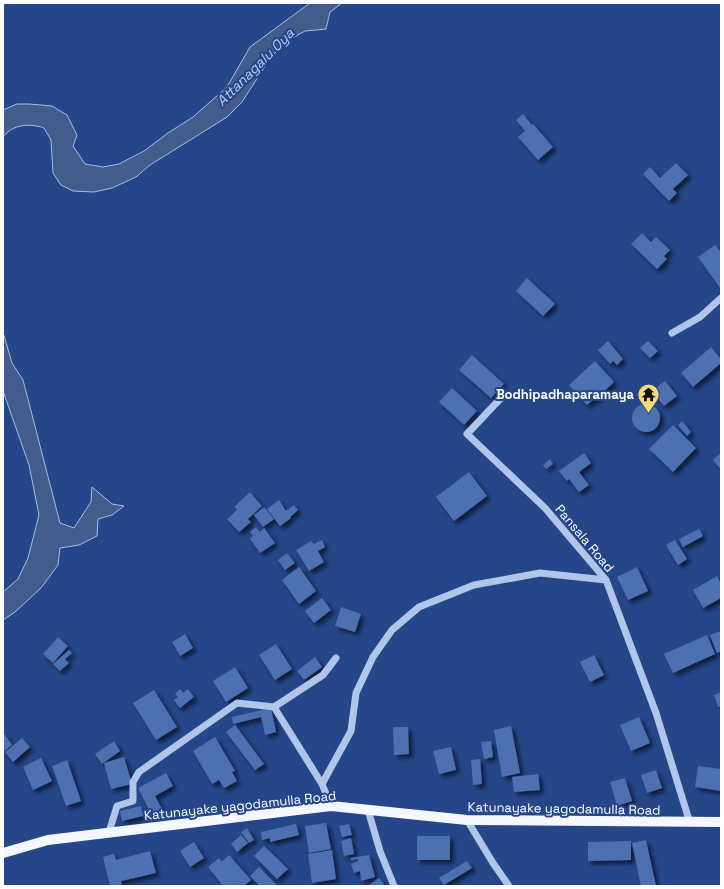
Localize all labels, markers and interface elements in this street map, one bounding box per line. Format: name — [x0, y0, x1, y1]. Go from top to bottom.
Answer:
water label: Attanagalu Oya — [212, 24, 298, 110]
temple icon: Bodhipadhaparamaya — [636, 381, 662, 414]
place label: Bodhipadhaparamaya — [496, 386, 634, 403]
street label: Pansala Road — [551, 501, 618, 576]
street label: Katunayake yagodamulla Road — [143, 787, 337, 824]
street label: Katunayake yagodamulla Road — [467, 798, 661, 819]

